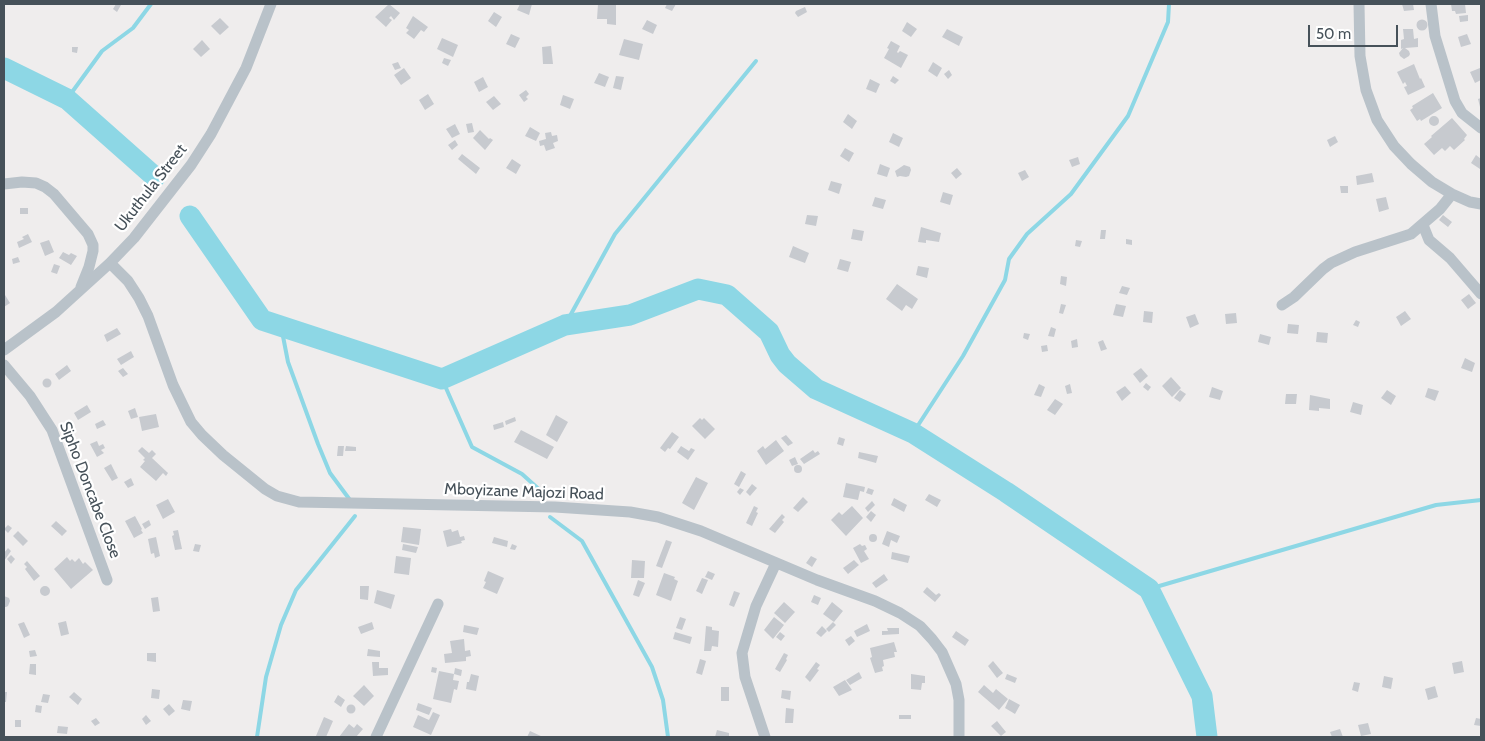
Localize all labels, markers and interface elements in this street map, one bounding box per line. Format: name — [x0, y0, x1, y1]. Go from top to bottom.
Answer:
scale bar — [1310, 15, 1400, 47]
text: 50 m — [1316, 25, 1351, 43]
street label: Ukuthula Street — [111, 140, 191, 236]
street label: Sipho Doncabe Close — [55, 419, 125, 561]
street label: Mboyizane Majozi Road — [444, 480, 604, 504]

